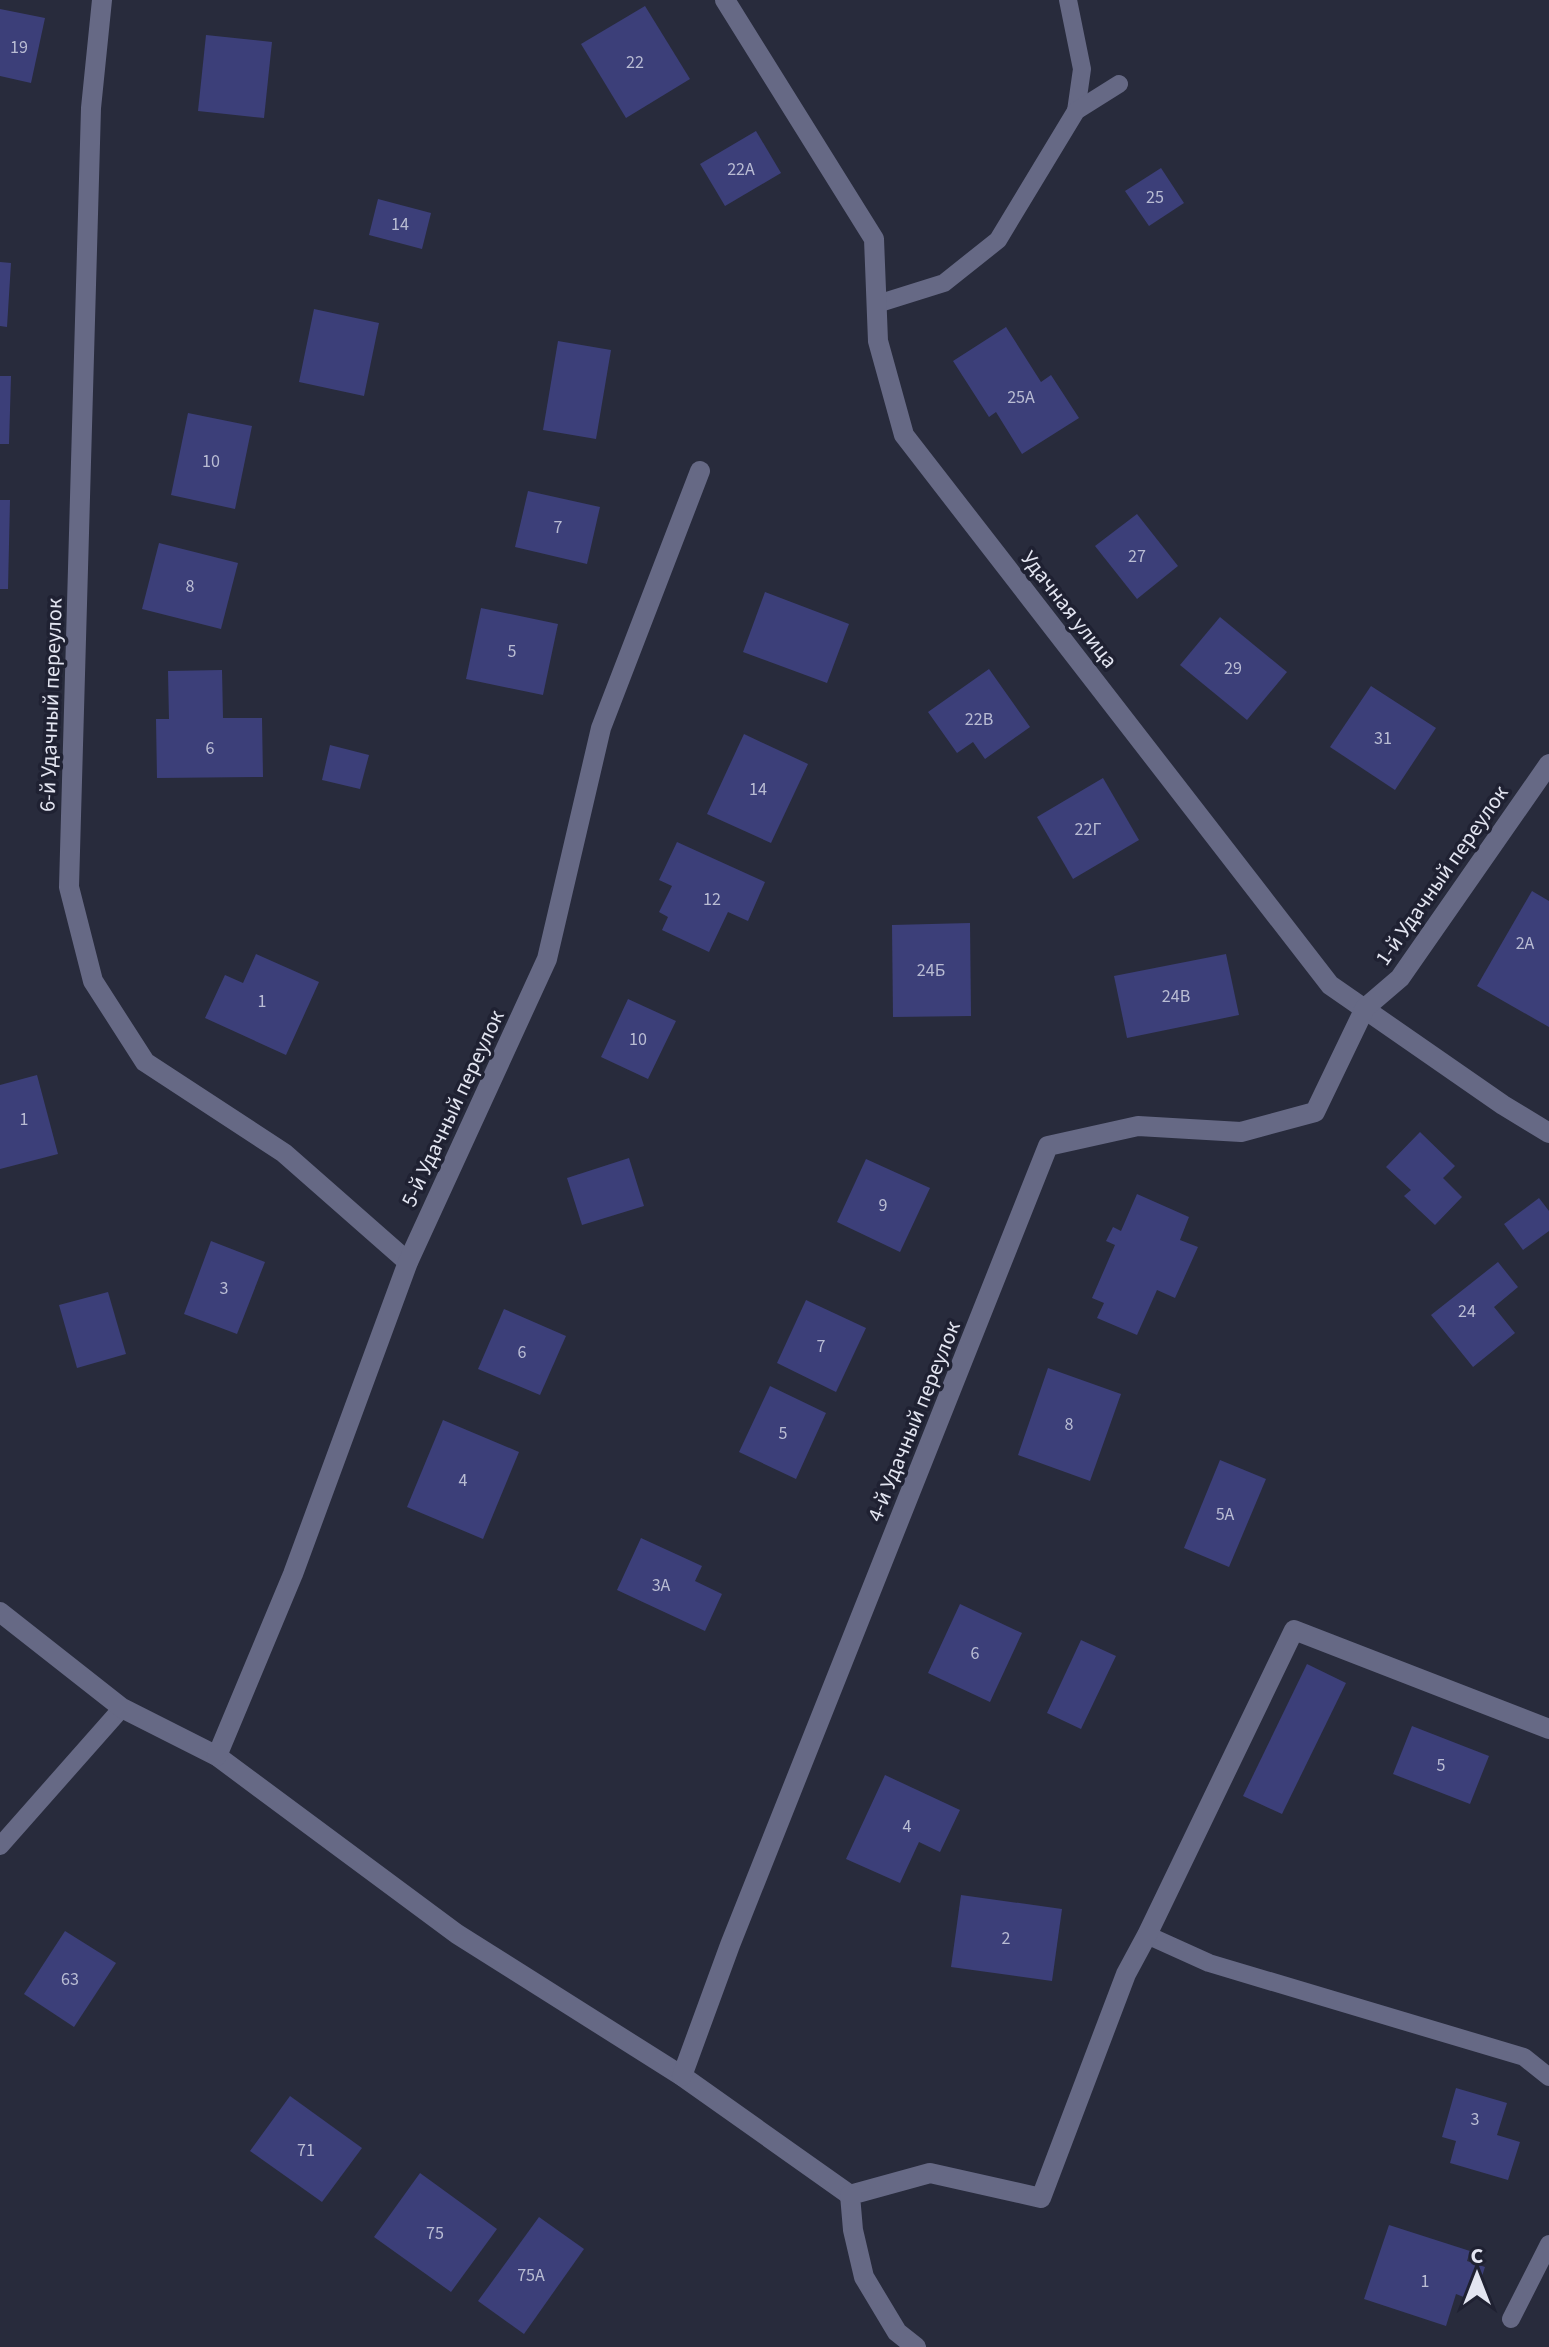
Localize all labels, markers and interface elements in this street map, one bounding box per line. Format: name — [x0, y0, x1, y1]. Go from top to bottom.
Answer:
house number: 19 — [10, 35, 28, 60]
house number: 22 — [626, 50, 644, 75]
house number: 22А — [727, 157, 755, 182]
house number: 25 — [1146, 185, 1164, 210]
house number: 14 — [391, 212, 409, 237]
house number: 25А — [1007, 385, 1035, 410]
house number: 10 — [202, 449, 220, 474]
house number: 7 — [554, 515, 563, 540]
street label: Удачная улица — [1013, 544, 1125, 675]
house number: 27 — [1128, 544, 1146, 569]
house number: 8 — [186, 574, 195, 599]
street label: 6-й Удачный переулок — [31, 598, 71, 812]
house number: 5 — [508, 639, 517, 664]
house number: 29 — [1224, 656, 1242, 681]
house number: 22В — [965, 707, 993, 732]
house number: 31 — [1374, 726, 1392, 751]
house number: 6 — [206, 736, 215, 761]
house number: 14 — [749, 777, 767, 802]
street label: 1-й Удачный переулок — [1367, 779, 1516, 972]
house number: 22Г — [1075, 817, 1101, 842]
house number: 12 — [703, 887, 721, 912]
house number: 2А — [1516, 931, 1535, 956]
house number: 24Б — [917, 958, 945, 983]
house number: 24В — [1162, 984, 1190, 1009]
house number: 1 — [258, 989, 266, 1014]
street label: 5-й Удачный переулок — [393, 1005, 513, 1212]
house number: 10 — [629, 1027, 647, 1052]
house number: 1 — [20, 1107, 28, 1132]
house number: 9 — [879, 1193, 888, 1218]
house number: 3 — [220, 1276, 229, 1301]
house number: 24 — [1458, 1299, 1476, 1324]
street label: 4-й Удачный переулок — [859, 1316, 969, 1526]
house number: 7 — [817, 1334, 826, 1359]
house number: 6 — [518, 1340, 527, 1365]
house number: 8 — [1065, 1412, 1074, 1437]
house number: 5 — [779, 1421, 788, 1446]
house number: 4 — [459, 1468, 468, 1493]
house number: 5А — [1216, 1502, 1235, 1527]
house number: 3А — [652, 1573, 671, 1598]
house number: 6 — [971, 1641, 980, 1666]
house number: 5 — [1437, 1753, 1446, 1778]
house number: 4 — [903, 1814, 912, 1839]
house number: 2 — [1002, 1926, 1011, 1951]
house number: 63 — [61, 1967, 79, 1992]
house number: 3 — [1471, 2107, 1480, 2132]
house number: 71 — [297, 2138, 315, 2163]
house number: 75 — [426, 2221, 444, 2246]
north arrow — [1437, 2235, 1517, 2315]
text: С — [1471, 2240, 1484, 2272]
house number: 75А — [517, 2263, 545, 2288]
house number: 1 — [1421, 2269, 1429, 2294]

